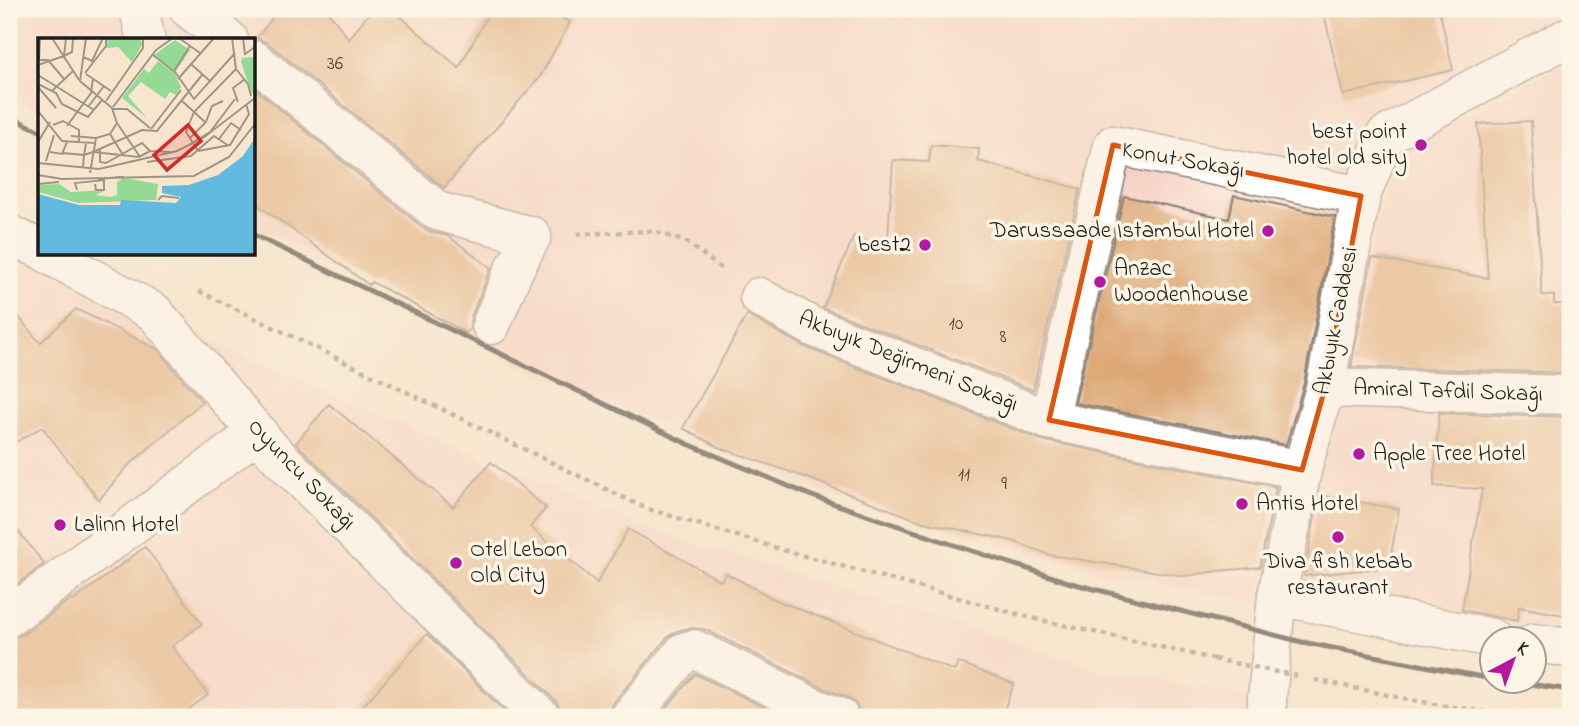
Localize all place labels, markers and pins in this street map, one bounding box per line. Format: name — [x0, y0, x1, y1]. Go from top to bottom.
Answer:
place label: best point hotel old sity — [1286, 116, 1407, 177]
marker: best point hotel old sity — [1413, 137, 1429, 153]
place label: Darussaade Istambul Hotel — [989, 215, 1254, 248]
marker: Darussaade Istambul Hotel — [1260, 223, 1276, 239]
place label: best2 — [858, 229, 911, 262]
marker: best2 — [917, 237, 933, 253]
place label: Anzac Woodenhouse — [1114, 253, 1249, 312]
marker: Anzac Woodenhouse — [1092, 274, 1108, 290]
place label: Apple Tree Hotel — [1373, 438, 1525, 471]
marker: Apple Tree Hotel — [1351, 446, 1367, 462]
place label: Antis Hotel — [1256, 488, 1358, 521]
marker: Antis Hotel — [1234, 496, 1250, 512]
place label: Lalinn Hotel — [74, 509, 179, 542]
marker: Lalinn Hotel — [52, 517, 68, 533]
marker: Diva fish kebab restaurant — [1330, 529, 1346, 545]
place label: Otel Lebon Old City — [470, 534, 567, 595]
place label: Diva fish kebab restaurant — [1263, 546, 1412, 605]
marker: Otel Lebon Old City — [448, 555, 464, 571]

